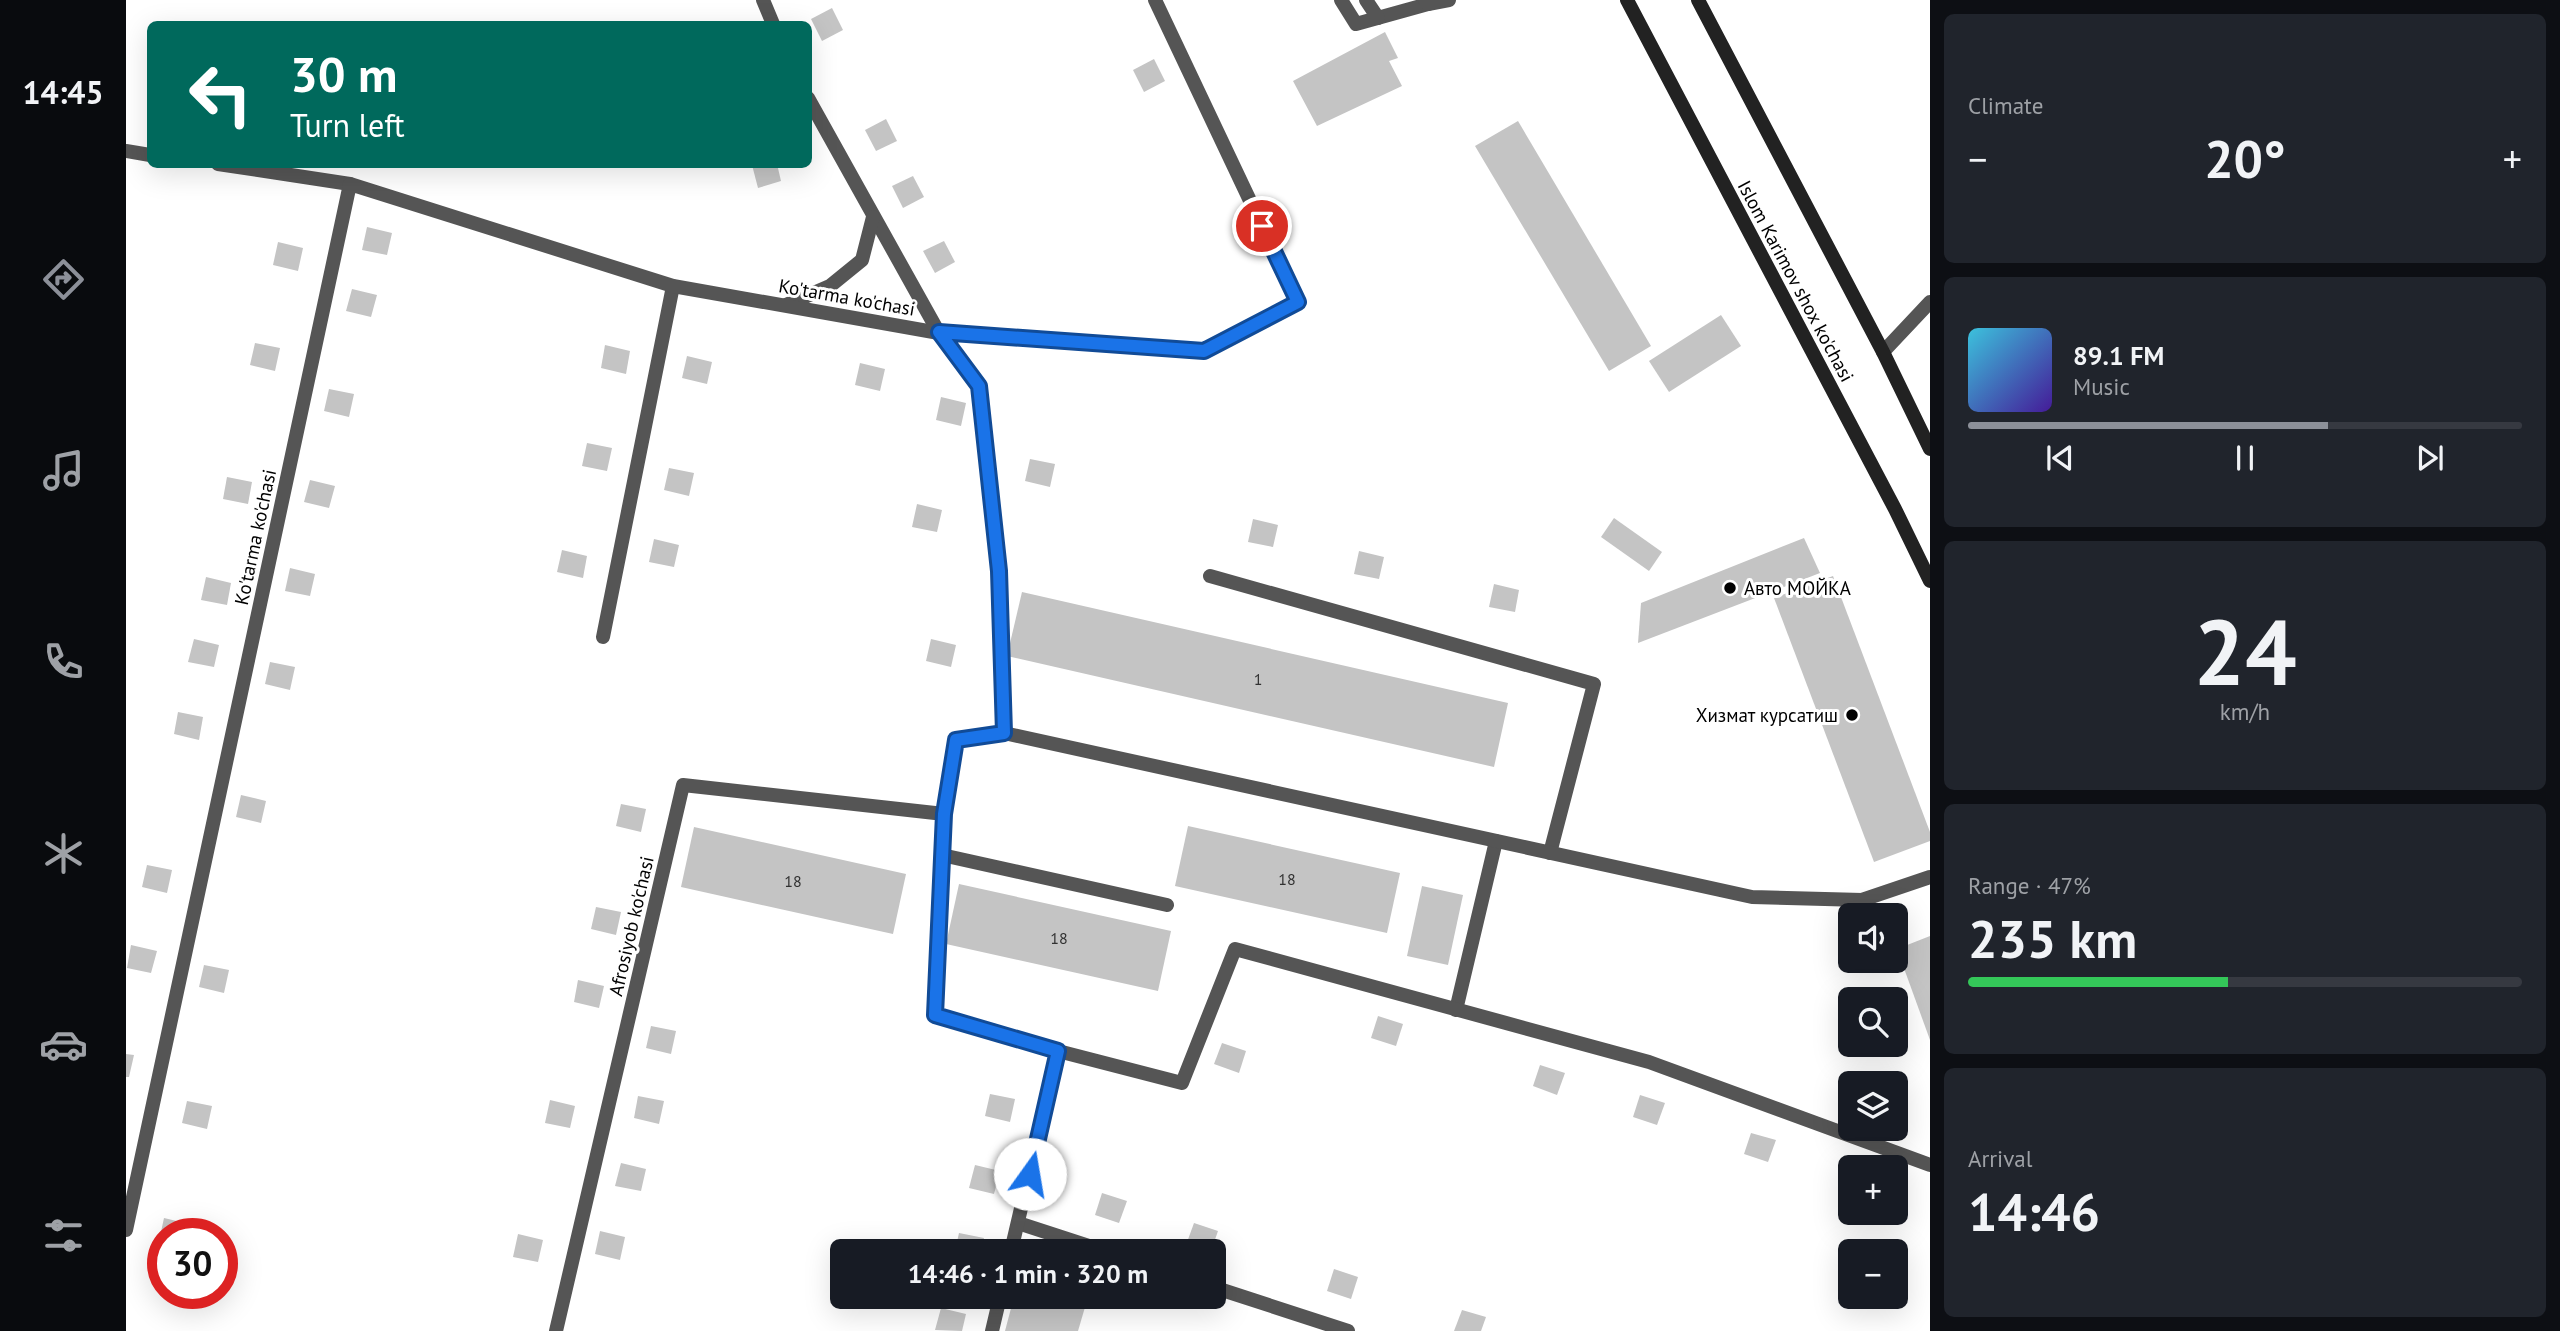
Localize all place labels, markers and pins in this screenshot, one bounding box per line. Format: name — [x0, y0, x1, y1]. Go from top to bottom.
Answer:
pin — [1232, 196, 1292, 256]
place label: Авто МОЙКА — [1744, 576, 1851, 600]
marker: Авто МОЙКА — [1722, 580, 1738, 596]
place label: Хизмат курсатиш — [1696, 703, 1838, 727]
marker: Хизмат курсатиш — [1844, 707, 1860, 723]

